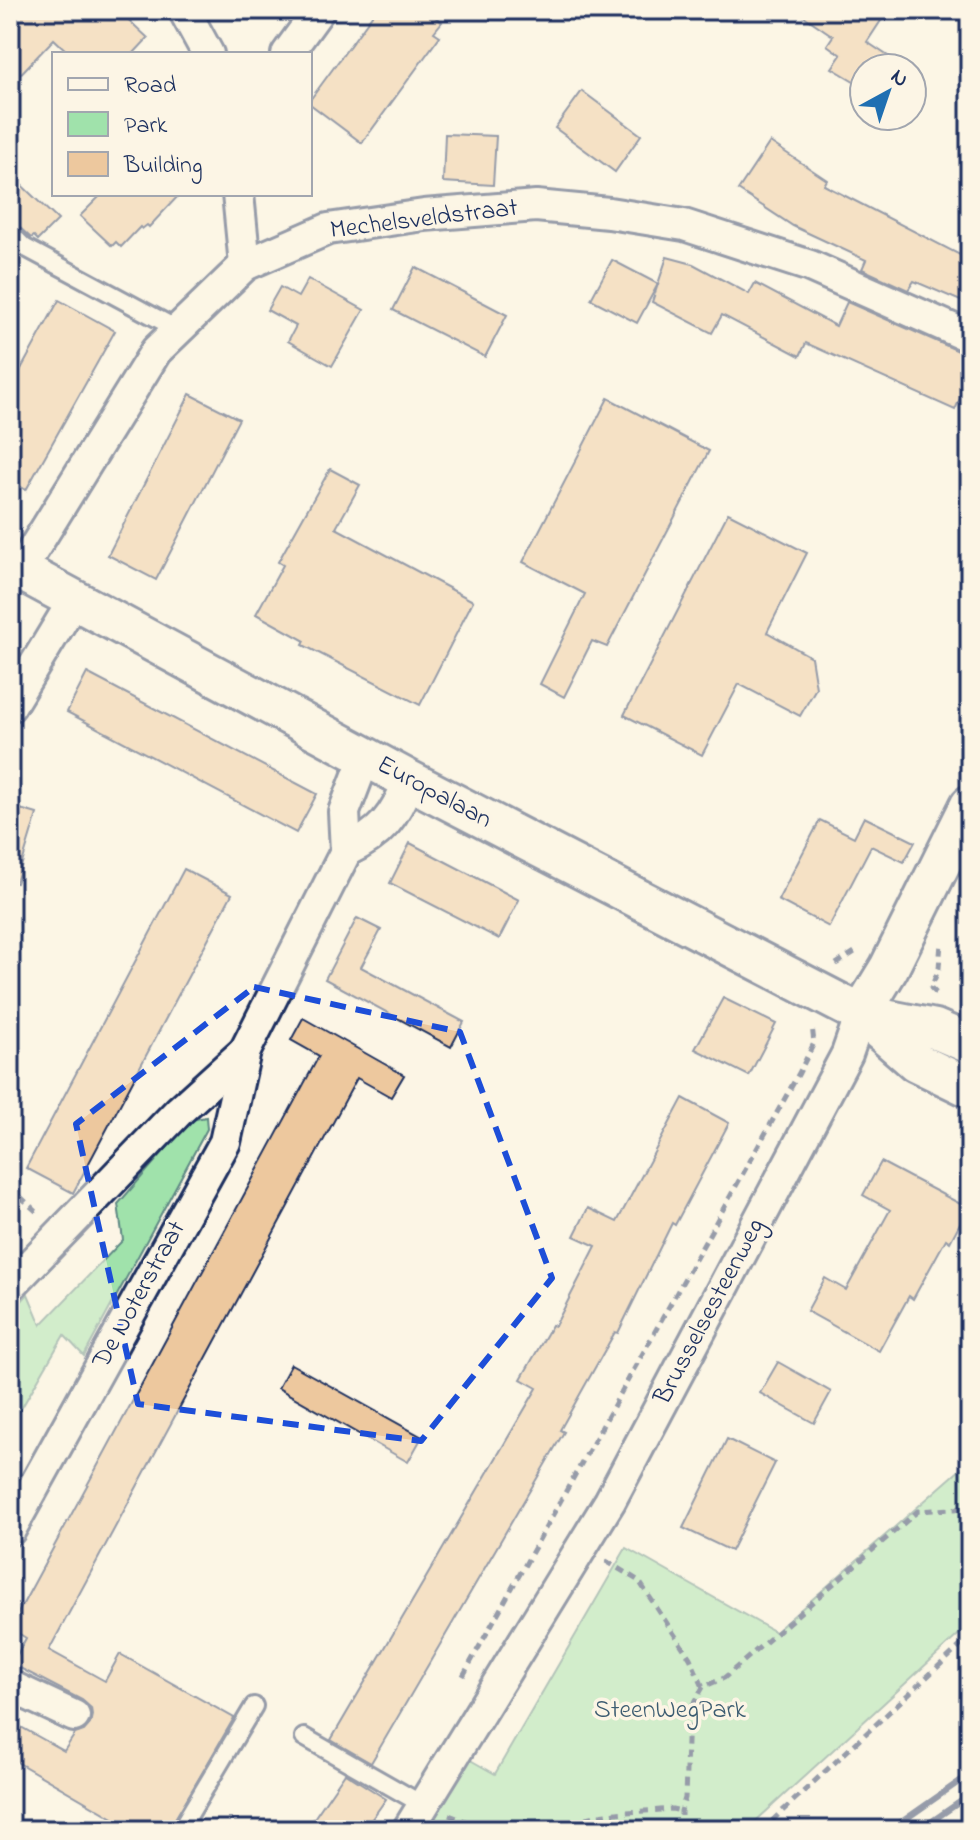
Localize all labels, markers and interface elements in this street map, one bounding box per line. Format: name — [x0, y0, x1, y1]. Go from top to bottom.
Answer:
legend — [52, 52, 312, 196]
north arrow — [848, 52, 928, 132]
text: N — [883, 62, 915, 96]
text: Road — [124, 69, 177, 104]
text: Park — [124, 109, 168, 144]
text: Building — [123, 149, 203, 184]
street label: Mechelsveldstraat — [328, 190, 520, 250]
street label: Europalaan — [370, 747, 498, 839]
street label: Brusselsesteenweg — [644, 1212, 775, 1413]
street label: De Noterstraat — [83, 1214, 196, 1377]
park label: SteenWegPark — [594, 1692, 747, 1730]

